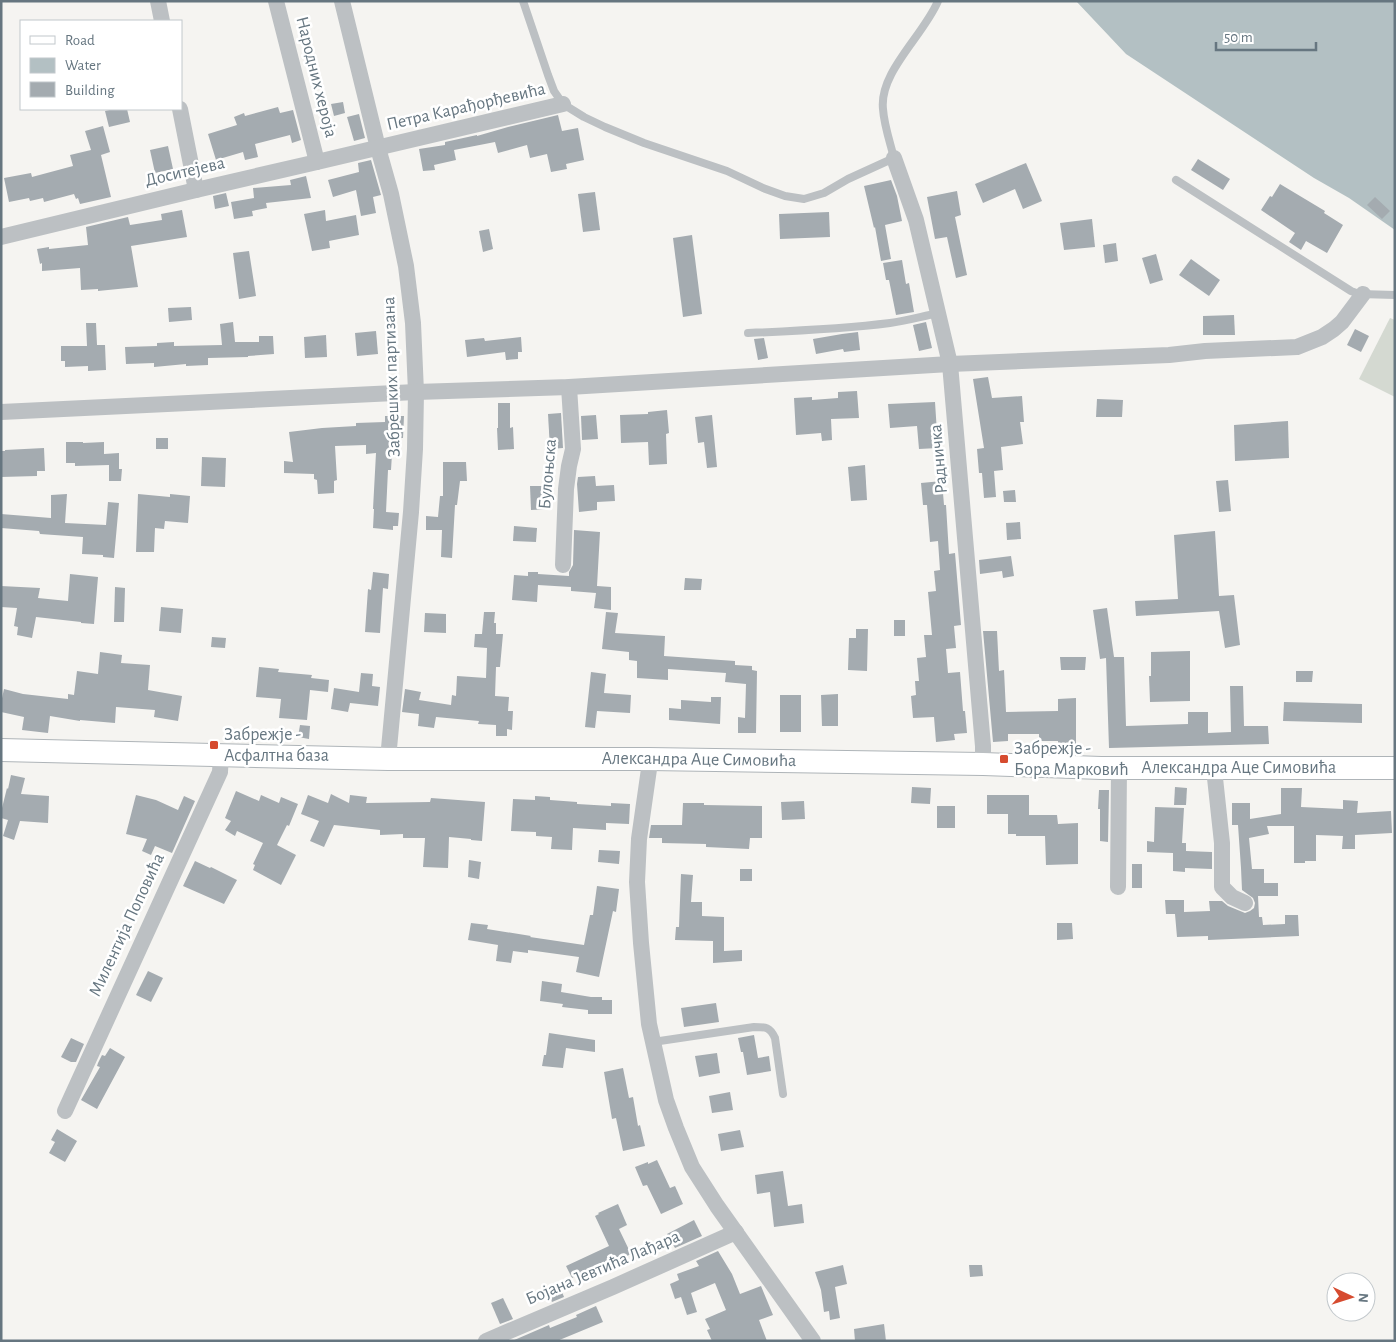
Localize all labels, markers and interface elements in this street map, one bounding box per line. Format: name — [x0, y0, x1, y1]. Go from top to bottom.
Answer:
street label: Народних хероја — [292, 15, 340, 139]
legend — [20, 20, 182, 110]
scale bar — [1216, 20, 1316, 52]
text: 50 m — [1224, 30, 1253, 45]
text: Road — [65, 33, 95, 48]
text: Water — [65, 58, 101, 73]
street label: Петра Карађорђевића — [385, 80, 547, 134]
text: Building — [65, 83, 115, 98]
street label: Доситејева — [143, 154, 227, 190]
street label: Забрешких партизана — [379, 296, 404, 458]
street label: Радничка — [927, 424, 951, 494]
street label: Булоњска — [536, 438, 560, 510]
place label: Забрежје - Асфалтна база — [224, 725, 329, 765]
marker: Забрежје - Асфалтна база — [208, 739, 220, 751]
place label: Забрежје - Бора Марковић — [1014, 739, 1129, 779]
street label: Александра Аце Симовића — [601, 750, 796, 770]
marker: Забрежје - Бора Марковић — [998, 753, 1010, 765]
street label: Александра Аце Симовића — [1141, 759, 1336, 777]
street label: Милентија Поповића — [86, 851, 168, 999]
street label: Бојана Јевтића Лађара — [523, 1227, 683, 1309]
north arrow — [1326, 1272, 1376, 1322]
text: N — [1356, 1292, 1370, 1303]

